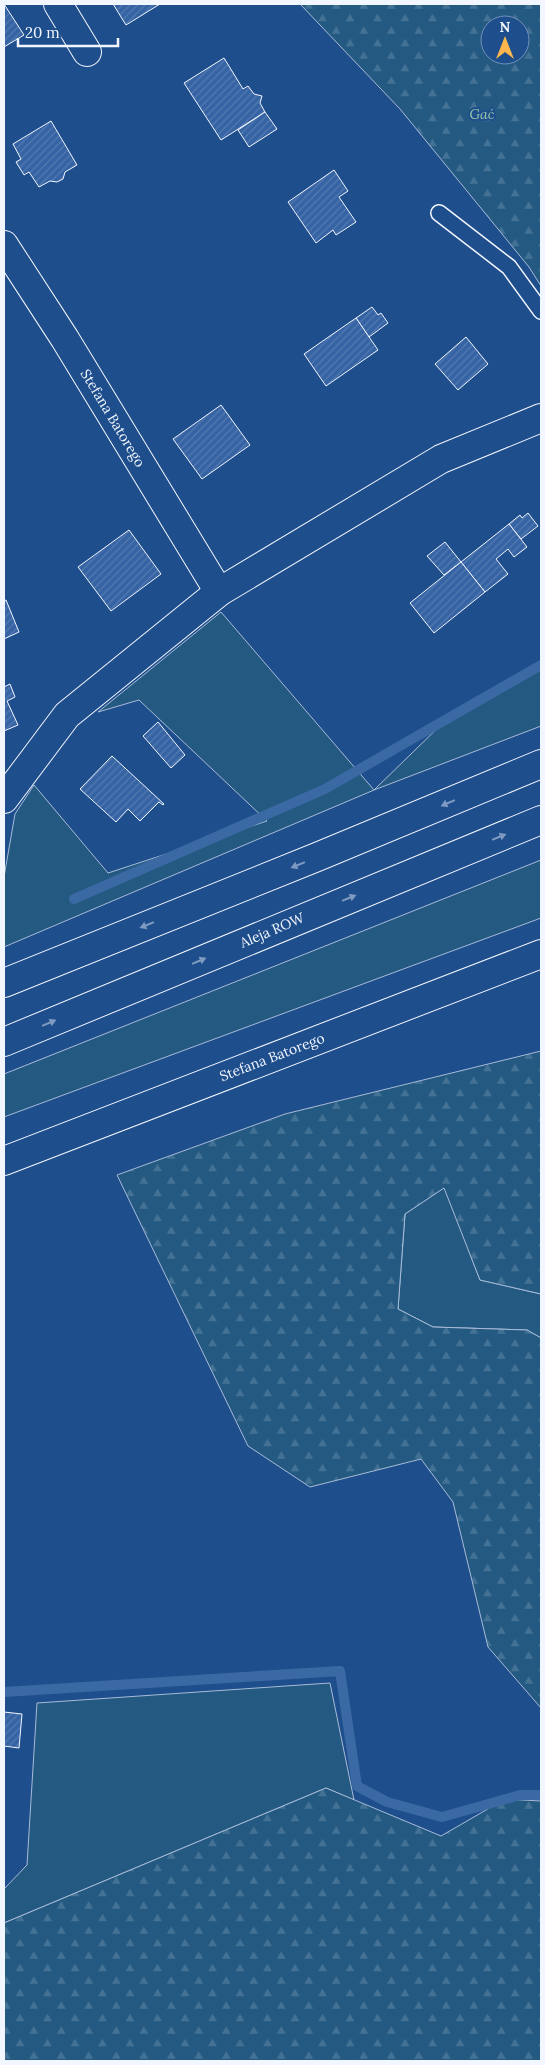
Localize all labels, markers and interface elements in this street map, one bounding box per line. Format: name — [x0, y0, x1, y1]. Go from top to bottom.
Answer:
scale bar — [18, 15, 118, 47]
north arrow — [480, 15, 530, 65]
text: N — [500, 18, 511, 36]
text: 20 m — [25, 23, 60, 42]
park label: Gać — [470, 105, 495, 123]
street label: Stefana Batorego — [77, 366, 149, 470]
one-way arrow — [440, 799, 455, 807]
one-way arrow — [492, 833, 507, 841]
one-way arrow — [290, 862, 305, 869]
one-way arrow — [342, 894, 357, 902]
street label: Aleja ROW — [236, 908, 308, 952]
one-way arrow — [140, 922, 154, 930]
one-way arrow — [192, 956, 206, 964]
one-way arrow — [42, 1019, 56, 1027]
street label: Stefana Batorego — [217, 1029, 327, 1085]

